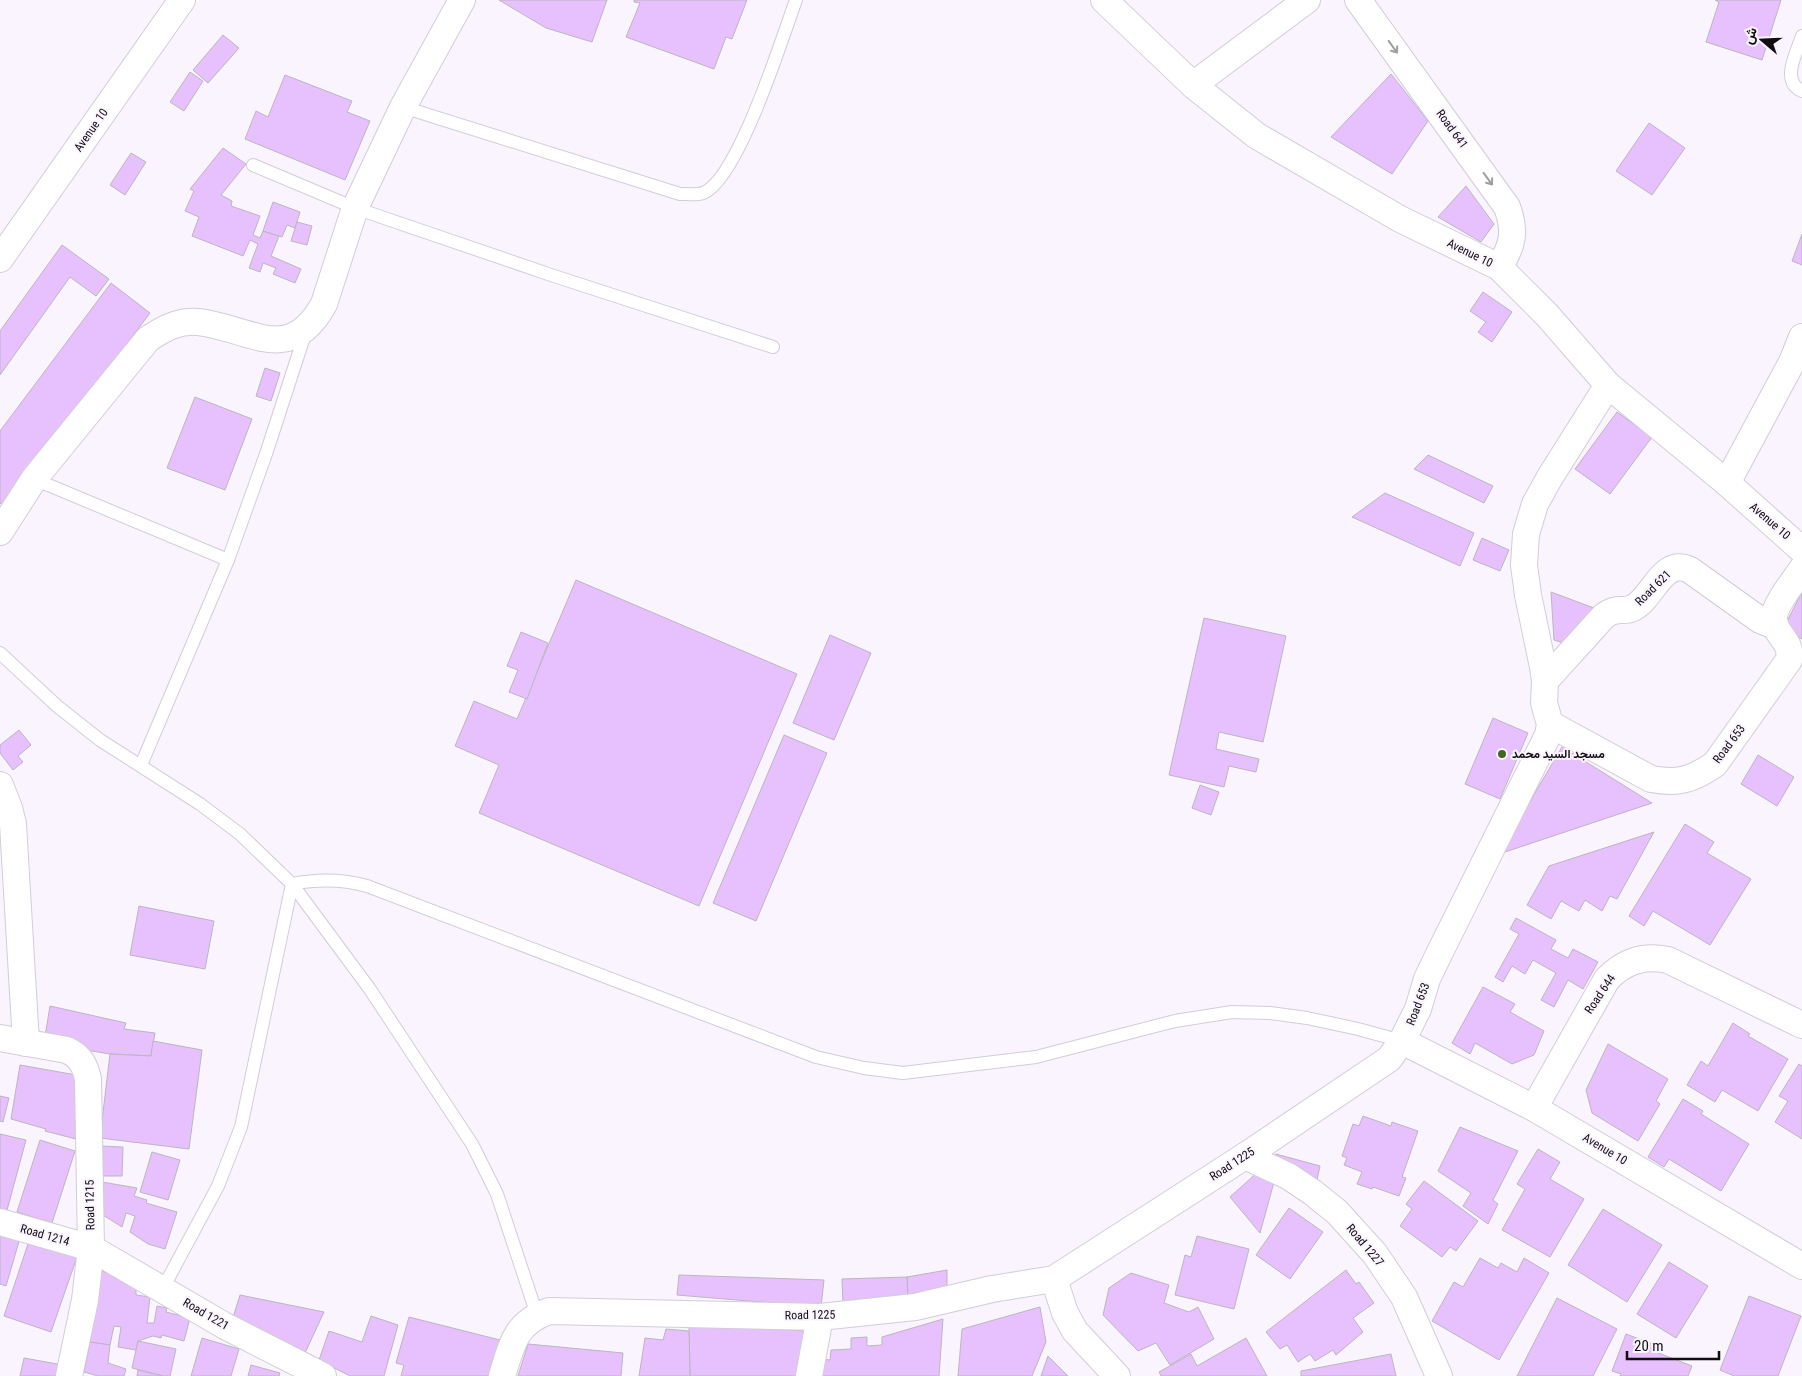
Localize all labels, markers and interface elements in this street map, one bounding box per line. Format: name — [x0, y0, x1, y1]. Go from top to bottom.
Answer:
north arrow — [1737, 15, 1787, 65]
text: ش — [1739, 25, 1761, 47]
one-way arrow — [1387, 40, 1398, 53]
street label: Avenue 10 — [71, 106, 111, 154]
street label: Road 641 — [1433, 107, 1471, 151]
one-way arrow — [1483, 172, 1493, 186]
street label: Avenue 10 — [1445, 236, 1495, 270]
street label: Avenue 10 — [1747, 500, 1793, 542]
street label: Road 621 — [1632, 567, 1674, 609]
street label: Road 653 — [1710, 722, 1748, 766]
place label: مسجد السيد محمد — [1512, 747, 1605, 761]
marker: مسجد السيد محمد — [1496, 748, 1508, 760]
street label: Road 644 — [1582, 972, 1618, 1016]
street label: Road 653 — [1403, 981, 1433, 1027]
street label: Avenue 10 — [1580, 1130, 1630, 1168]
street label: Road 1225 — [1207, 1144, 1257, 1184]
street label: Road 1215 — [83, 1180, 97, 1230]
street label: Road 1214 — [19, 1221, 71, 1249]
street label: Road 1227 — [1343, 1221, 1387, 1269]
street label: Road 1221 — [181, 1295, 231, 1333]
street label: Road 1225 — [785, 1308, 835, 1322]
scale bar — [1627, 1328, 1720, 1360]
text: 20 m — [1634, 1337, 1664, 1355]

